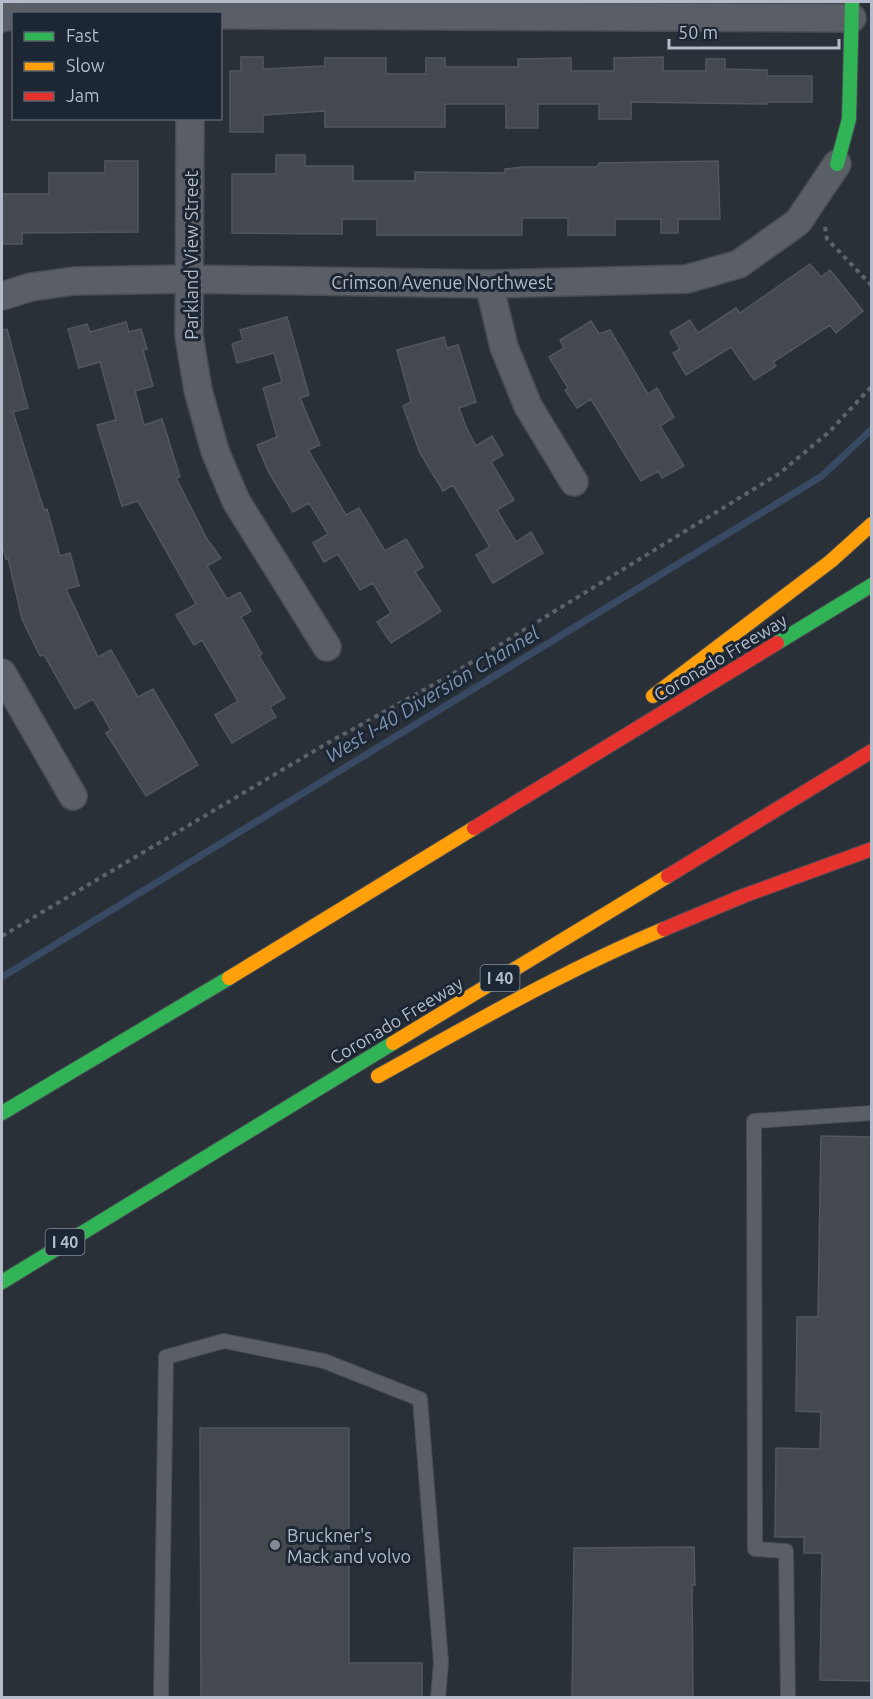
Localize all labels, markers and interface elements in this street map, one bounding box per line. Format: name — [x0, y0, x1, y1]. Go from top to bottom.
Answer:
legend — [12, 12, 222, 120]
scale bar — [669, 12, 838, 50]
text: 50 m — [678, 22, 718, 42]
text: Fast — [66, 25, 99, 45]
text: Slow — [66, 55, 105, 75]
text: Jam — [66, 85, 100, 105]
street label: Parkland View Street — [181, 170, 201, 340]
street label: Crimson Avenue Northwest — [331, 272, 553, 292]
street label: Coronado Freeway — [650, 609, 790, 705]
water label: West I-40 Diversion Channel — [321, 621, 543, 767]
road number: I 40 — [480, 965, 520, 991]
street label: Coronado Freeway — [326, 972, 466, 1068]
road number: I 40 — [46, 1229, 84, 1255]
place label: Bruckner's Mack and volvo — [287, 1525, 411, 1566]
marker: Bruckner's Mack and volvo — [268, 1538, 282, 1552]

